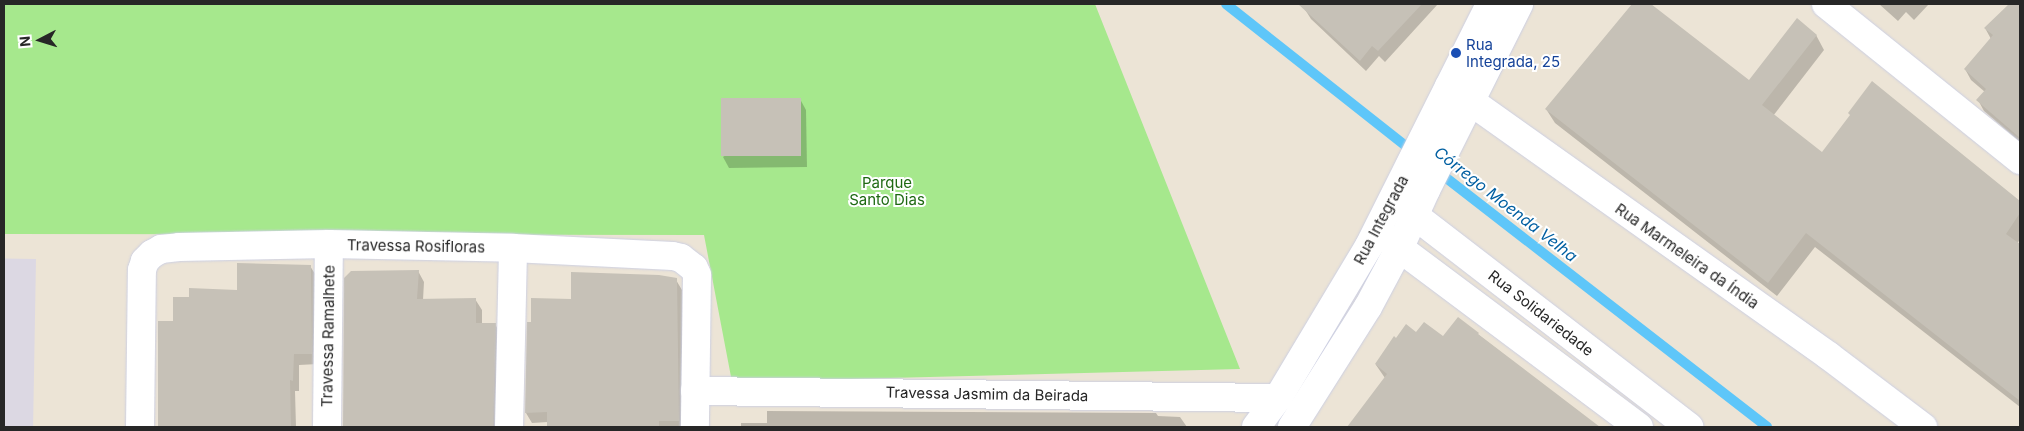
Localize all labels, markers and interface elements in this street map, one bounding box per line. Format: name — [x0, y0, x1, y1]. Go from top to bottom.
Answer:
north arrow — [15, 15, 65, 65]
text: N — [16, 35, 33, 47]
place label: Rua Integrada, 25 — [1466, 35, 1560, 70]
marker: Rua Integrada, 25 — [1450, 47, 1462, 59]
water label: Córrego Moenda Velha — [1431, 142, 1581, 266]
street label: Rua Integrada — [1350, 172, 1412, 268]
park label: Parque Santo Dias — [849, 173, 925, 208]
street label: Rua Marmeleira da Índia — [1612, 200, 1762, 312]
street label: Travessa Rosifloras — [347, 236, 485, 256]
street label: Travessa Ramalhete — [318, 265, 338, 407]
street label: Rua Solidariedade — [1485, 266, 1597, 360]
street label: Travessa Jasmim da Beirada — [885, 383, 1089, 405]

